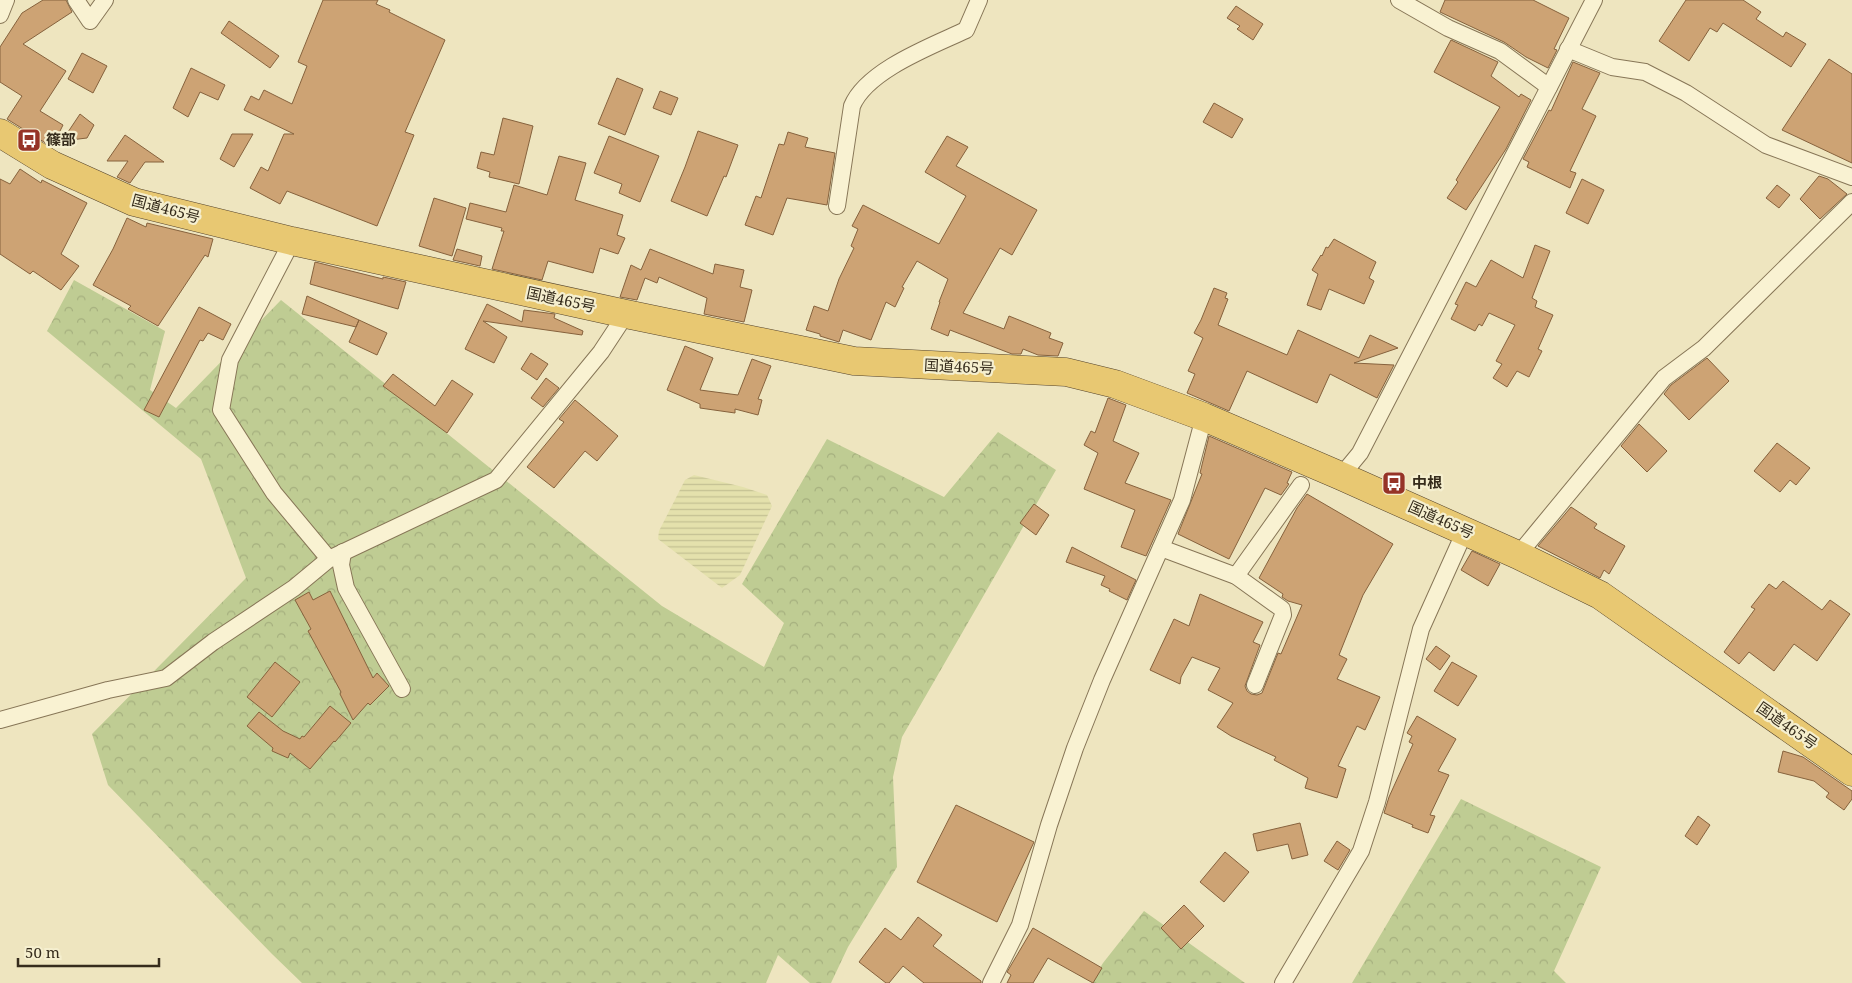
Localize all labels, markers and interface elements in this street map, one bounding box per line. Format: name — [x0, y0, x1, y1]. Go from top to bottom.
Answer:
bus stop icon: 篠部 — [16, 127, 42, 153]
place label: 篠部 — [46, 129, 76, 149]
street label: 国道465号 — [130, 189, 203, 227]
street label: 国道465号 — [525, 282, 598, 316]
street label: 国道465号 — [923, 354, 995, 378]
bus stop icon: 中根 — [1381, 470, 1407, 496]
place label: 中根 — [1412, 472, 1442, 492]
street label: 国道465号 — [1405, 496, 1478, 542]
street label: 国道465号 — [1753, 697, 1822, 753]
scale bar — [18, 936, 159, 968]
text: 50 m — [25, 942, 60, 962]

